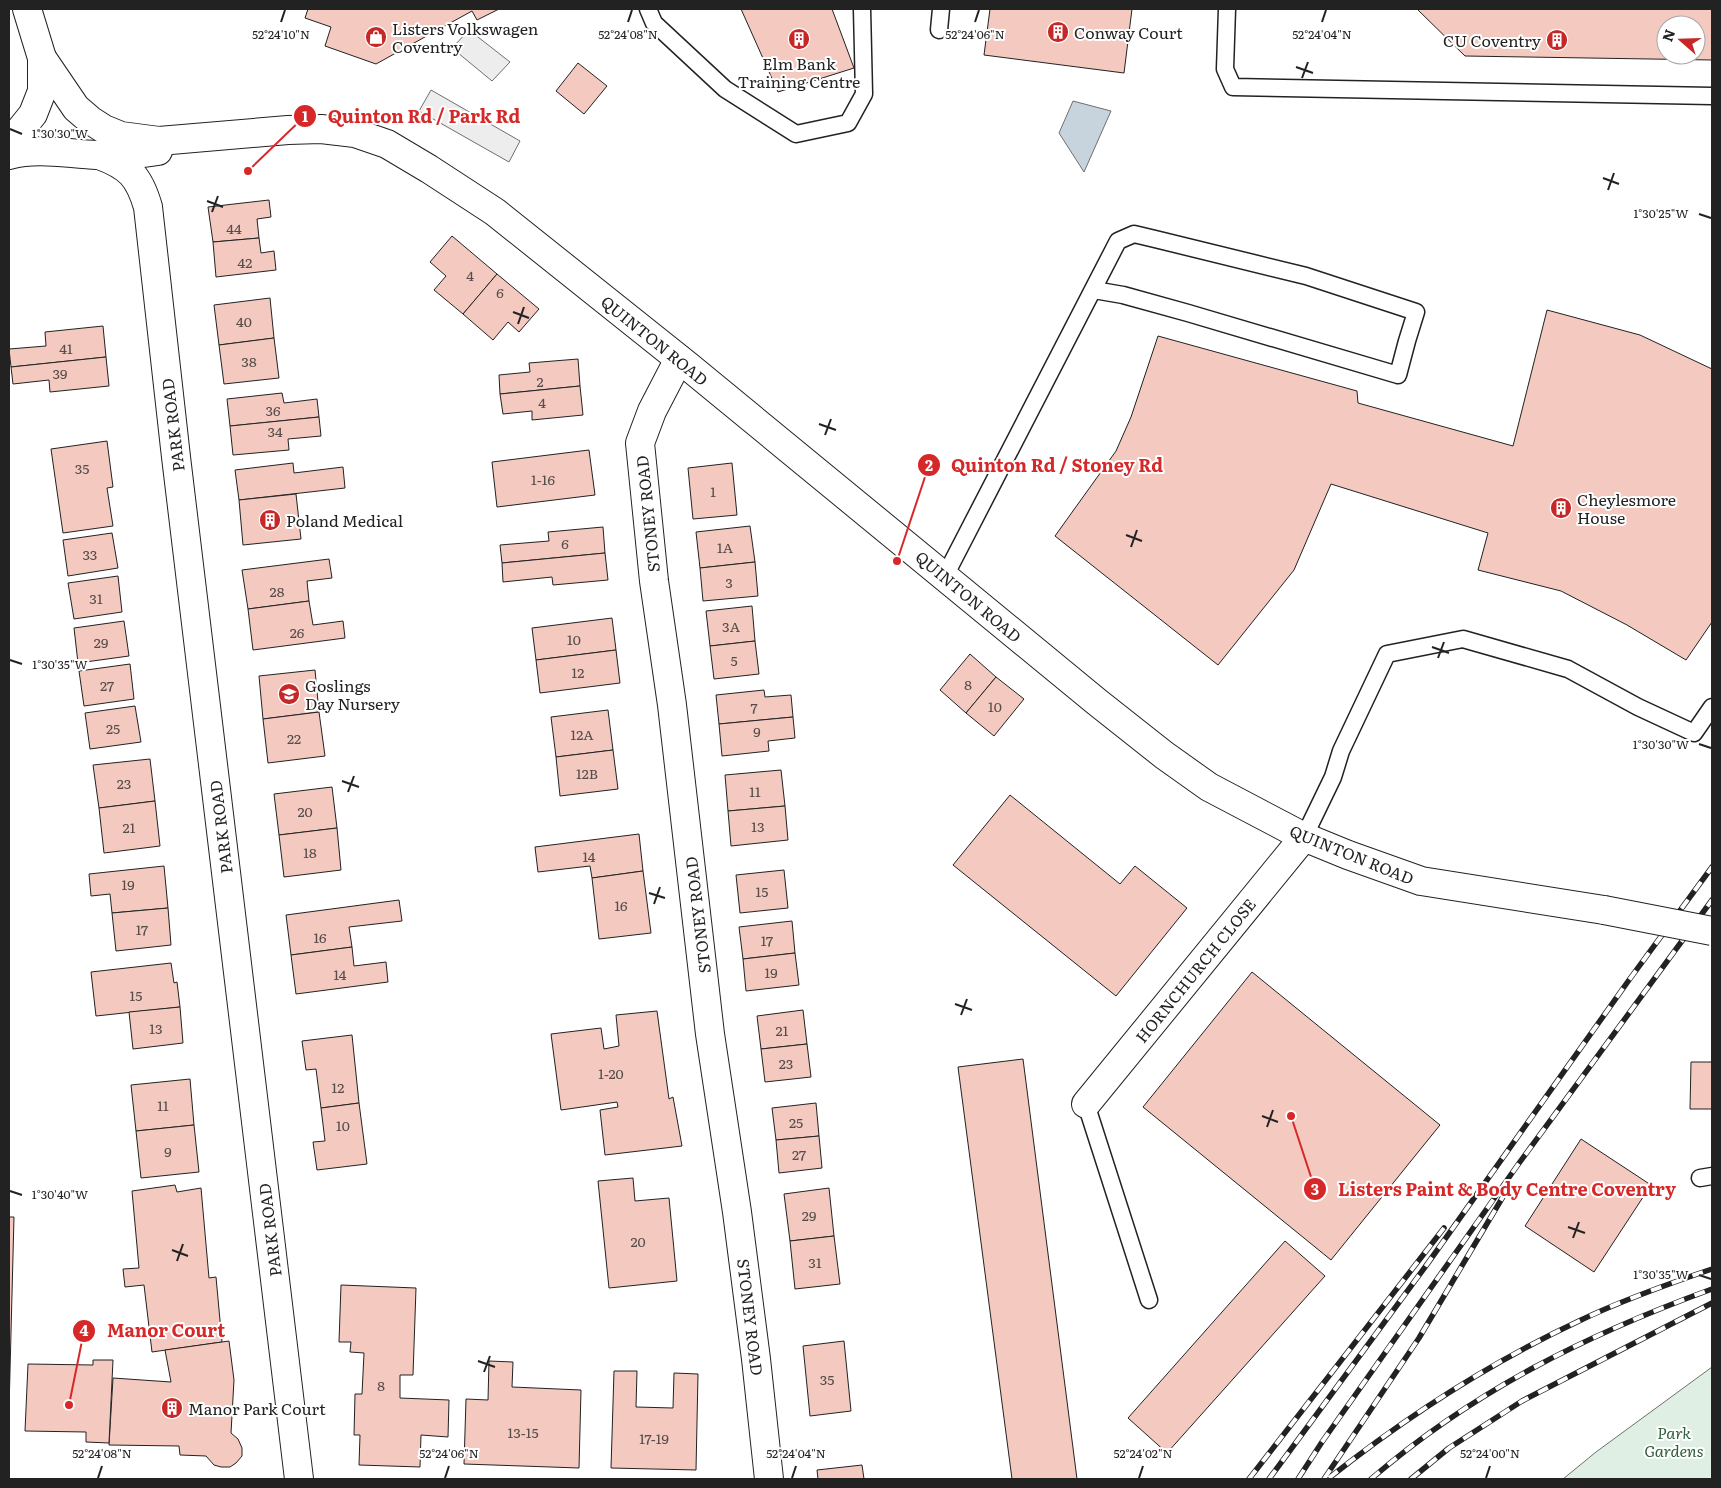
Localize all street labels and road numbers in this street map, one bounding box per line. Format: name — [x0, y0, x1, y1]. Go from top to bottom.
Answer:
street label: QUINTON ROAD — [596, 289, 714, 391]
street label: PARK ROAD — [154, 377, 190, 473]
street label: STONEY ROAD — [629, 454, 665, 574]
street label: QUINTON ROAD — [911, 544, 1027, 648]
street label: PARK ROAD — [202, 779, 238, 875]
street label: QUINTON ROAD — [1286, 818, 1418, 890]
street label: STONEY ROAD — [678, 855, 716, 975]
street label: HORNCHURCH CLOSE — [1129, 893, 1261, 1047]
street label: PARK ROAD — [251, 1182, 287, 1278]
street label: STONEY ROAD — [732, 1257, 770, 1377]

